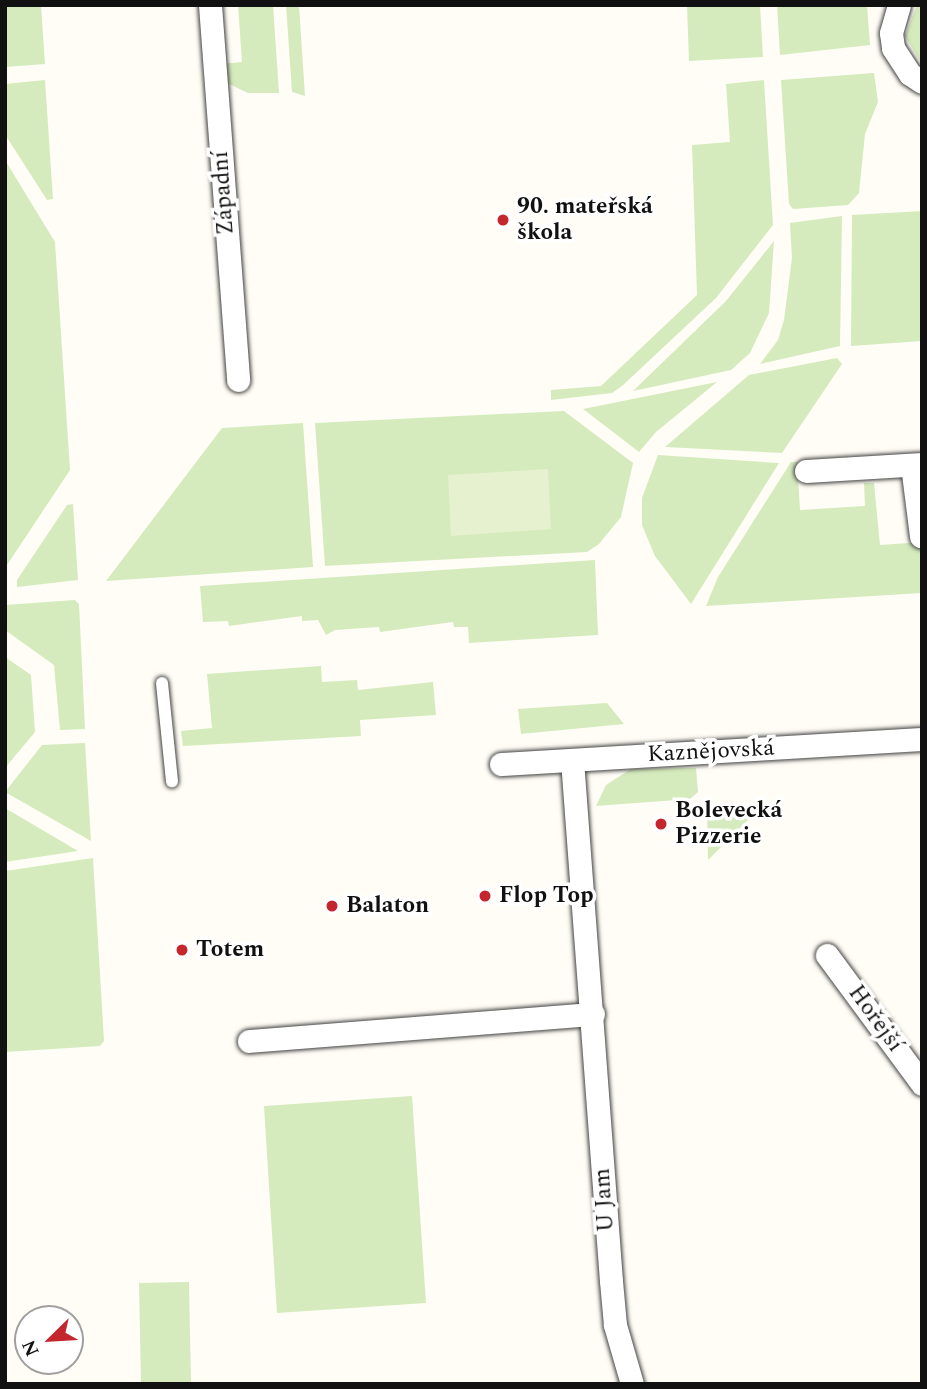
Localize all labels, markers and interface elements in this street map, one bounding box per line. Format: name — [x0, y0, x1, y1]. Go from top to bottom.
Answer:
street label: Západní — [207, 150, 241, 236]
place label: 90. mateřská škola — [517, 193, 653, 247]
marker: 90. mateřská škola — [495, 212, 511, 228]
street label: Kaznějovská — [647, 735, 775, 769]
place label: Bolevecká Pizzerie — [675, 797, 782, 851]
marker: Bolevecká Pizzerie — [653, 816, 669, 832]
place label: Flop Top — [499, 882, 594, 910]
marker: Flop Top — [477, 888, 493, 904]
place label: Balaton — [346, 892, 429, 920]
marker: Balaton — [324, 898, 340, 914]
place label: Totem — [196, 936, 264, 964]
marker: Totem — [174, 942, 190, 958]
street label: Hořejší — [842, 980, 908, 1058]
street label: U Jam — [589, 1167, 621, 1233]
north arrow — [14, 1305, 84, 1375]
text: N — [15, 1335, 48, 1361]

